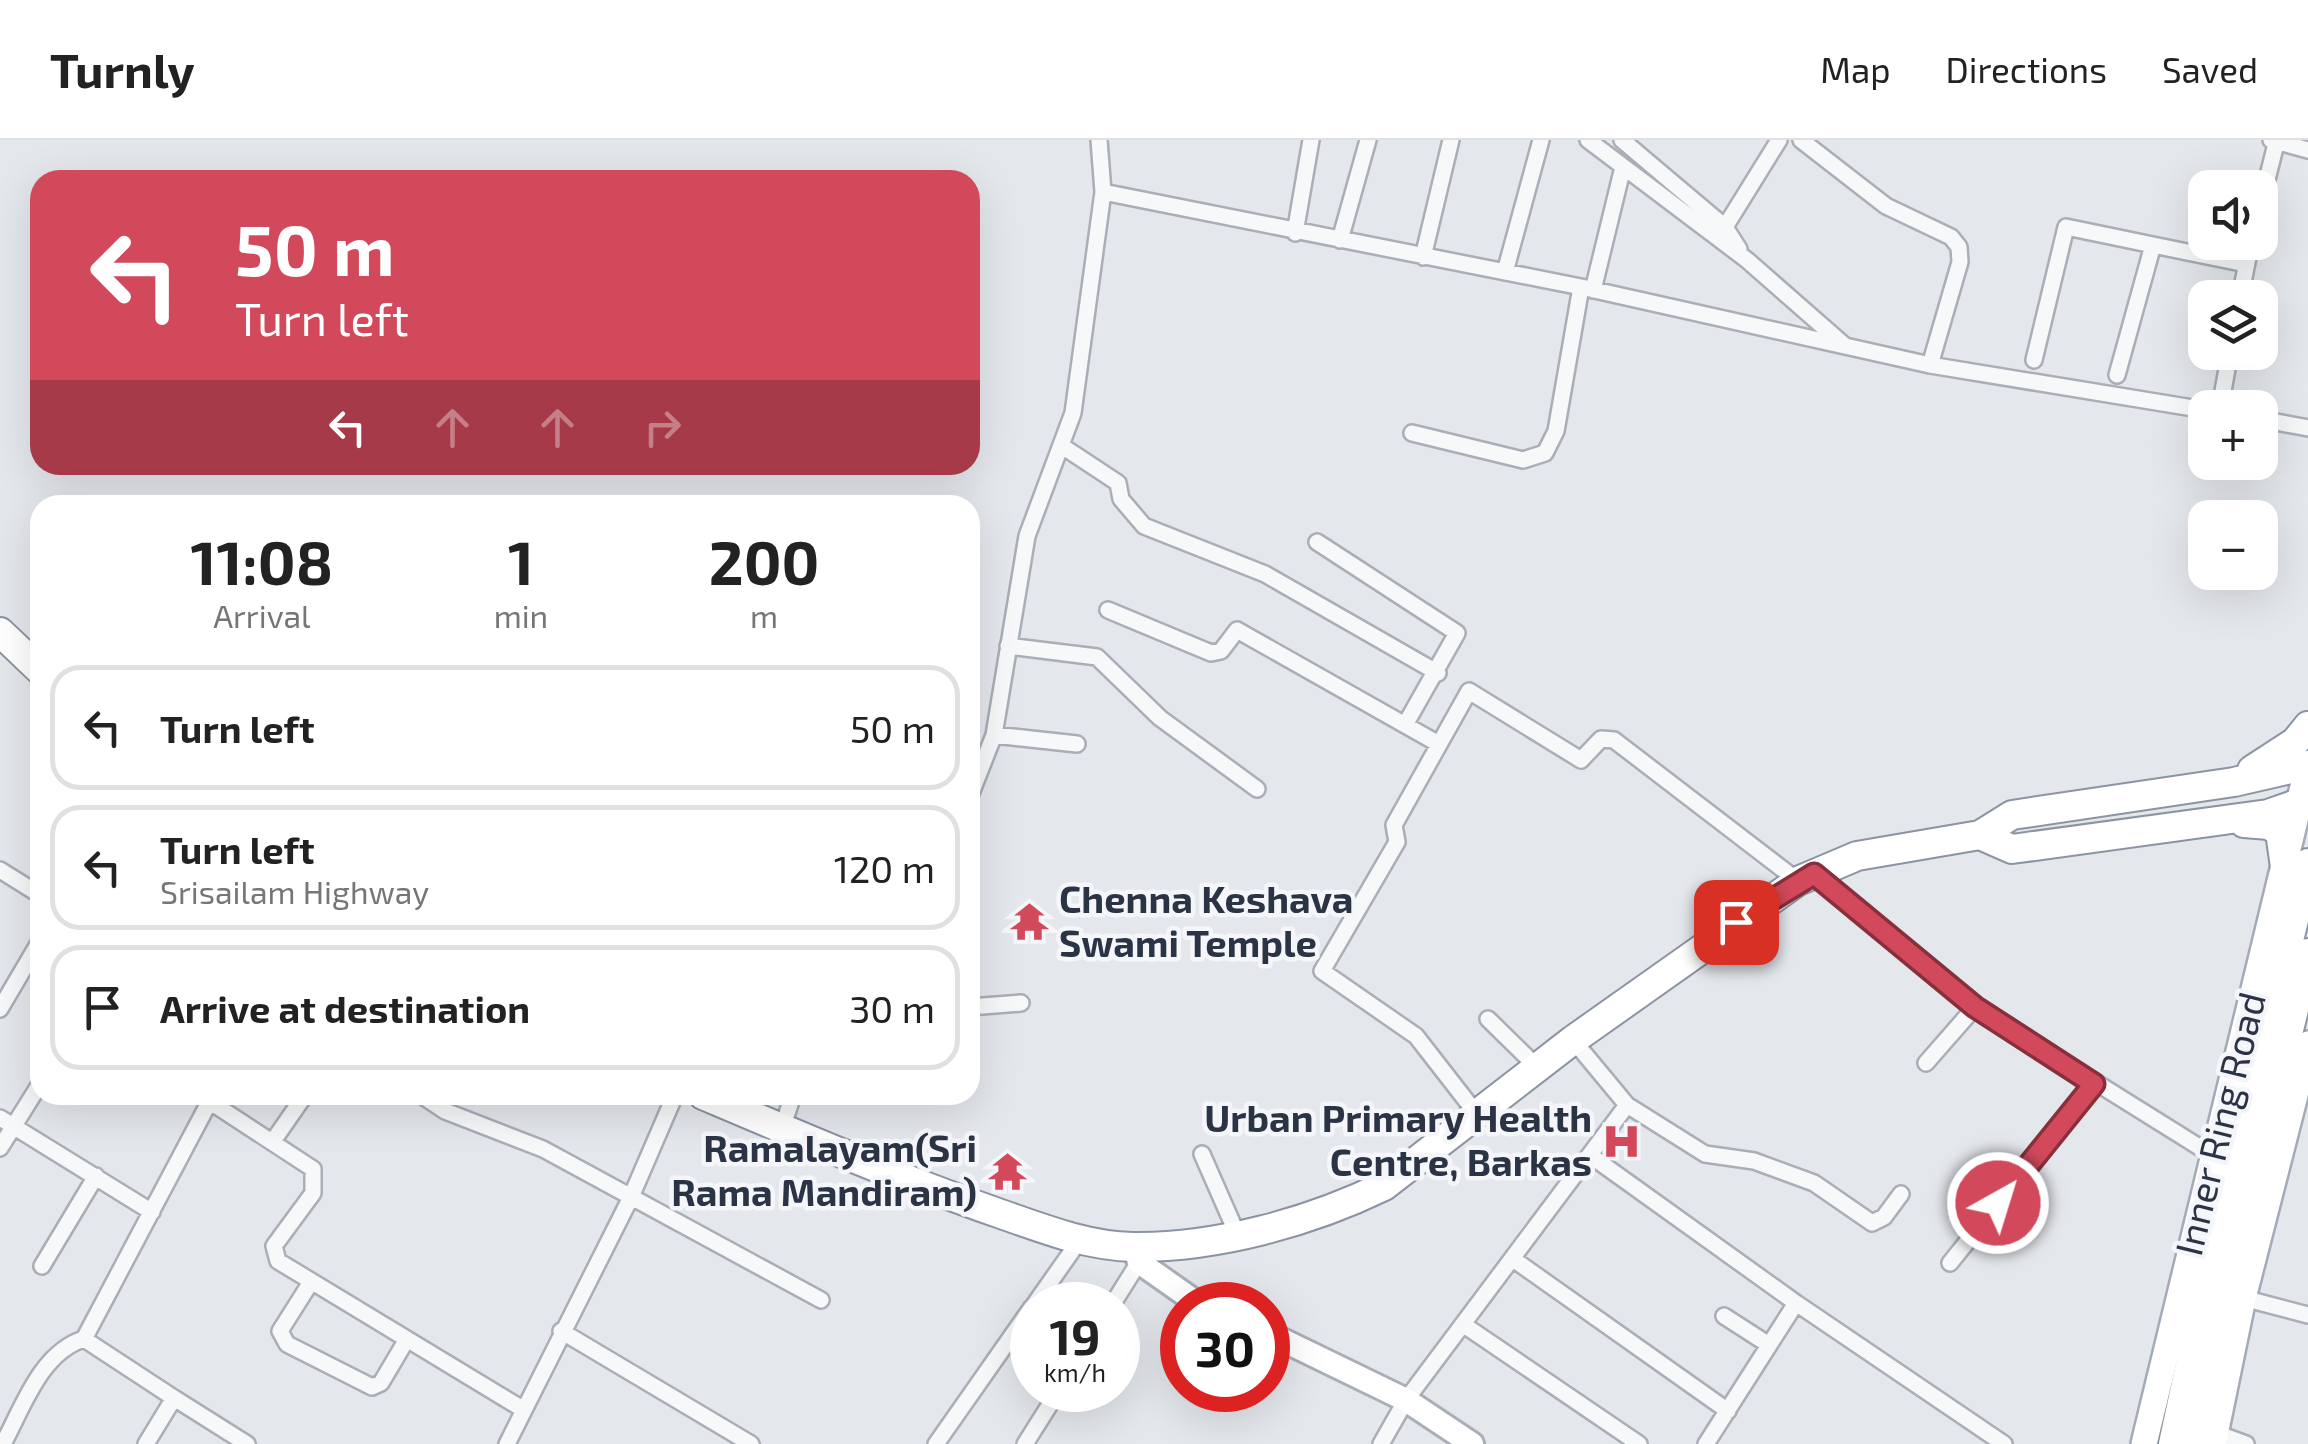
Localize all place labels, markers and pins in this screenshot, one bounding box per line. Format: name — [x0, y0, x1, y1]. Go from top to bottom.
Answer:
place label: Chenna Keshava Swami Temple — [1059, 875, 1353, 965]
pin — [1694, 880, 1779, 965]
temple icon: Chenna Keshava Swami Temple — [1008, 901, 1050, 943]
place label: Urban Primary Health Centre, Barkas — [1204, 1094, 1592, 1184]
hospital icon: Urban Primary Health Centre, Barkas — [1601, 1120, 1643, 1162]
place label: Ramalayam(Sri Rama Mandiram) — [671, 1124, 977, 1214]
temple icon: Ramalayam(Sri Rama Mandiram) — [986, 1150, 1028, 1192]

